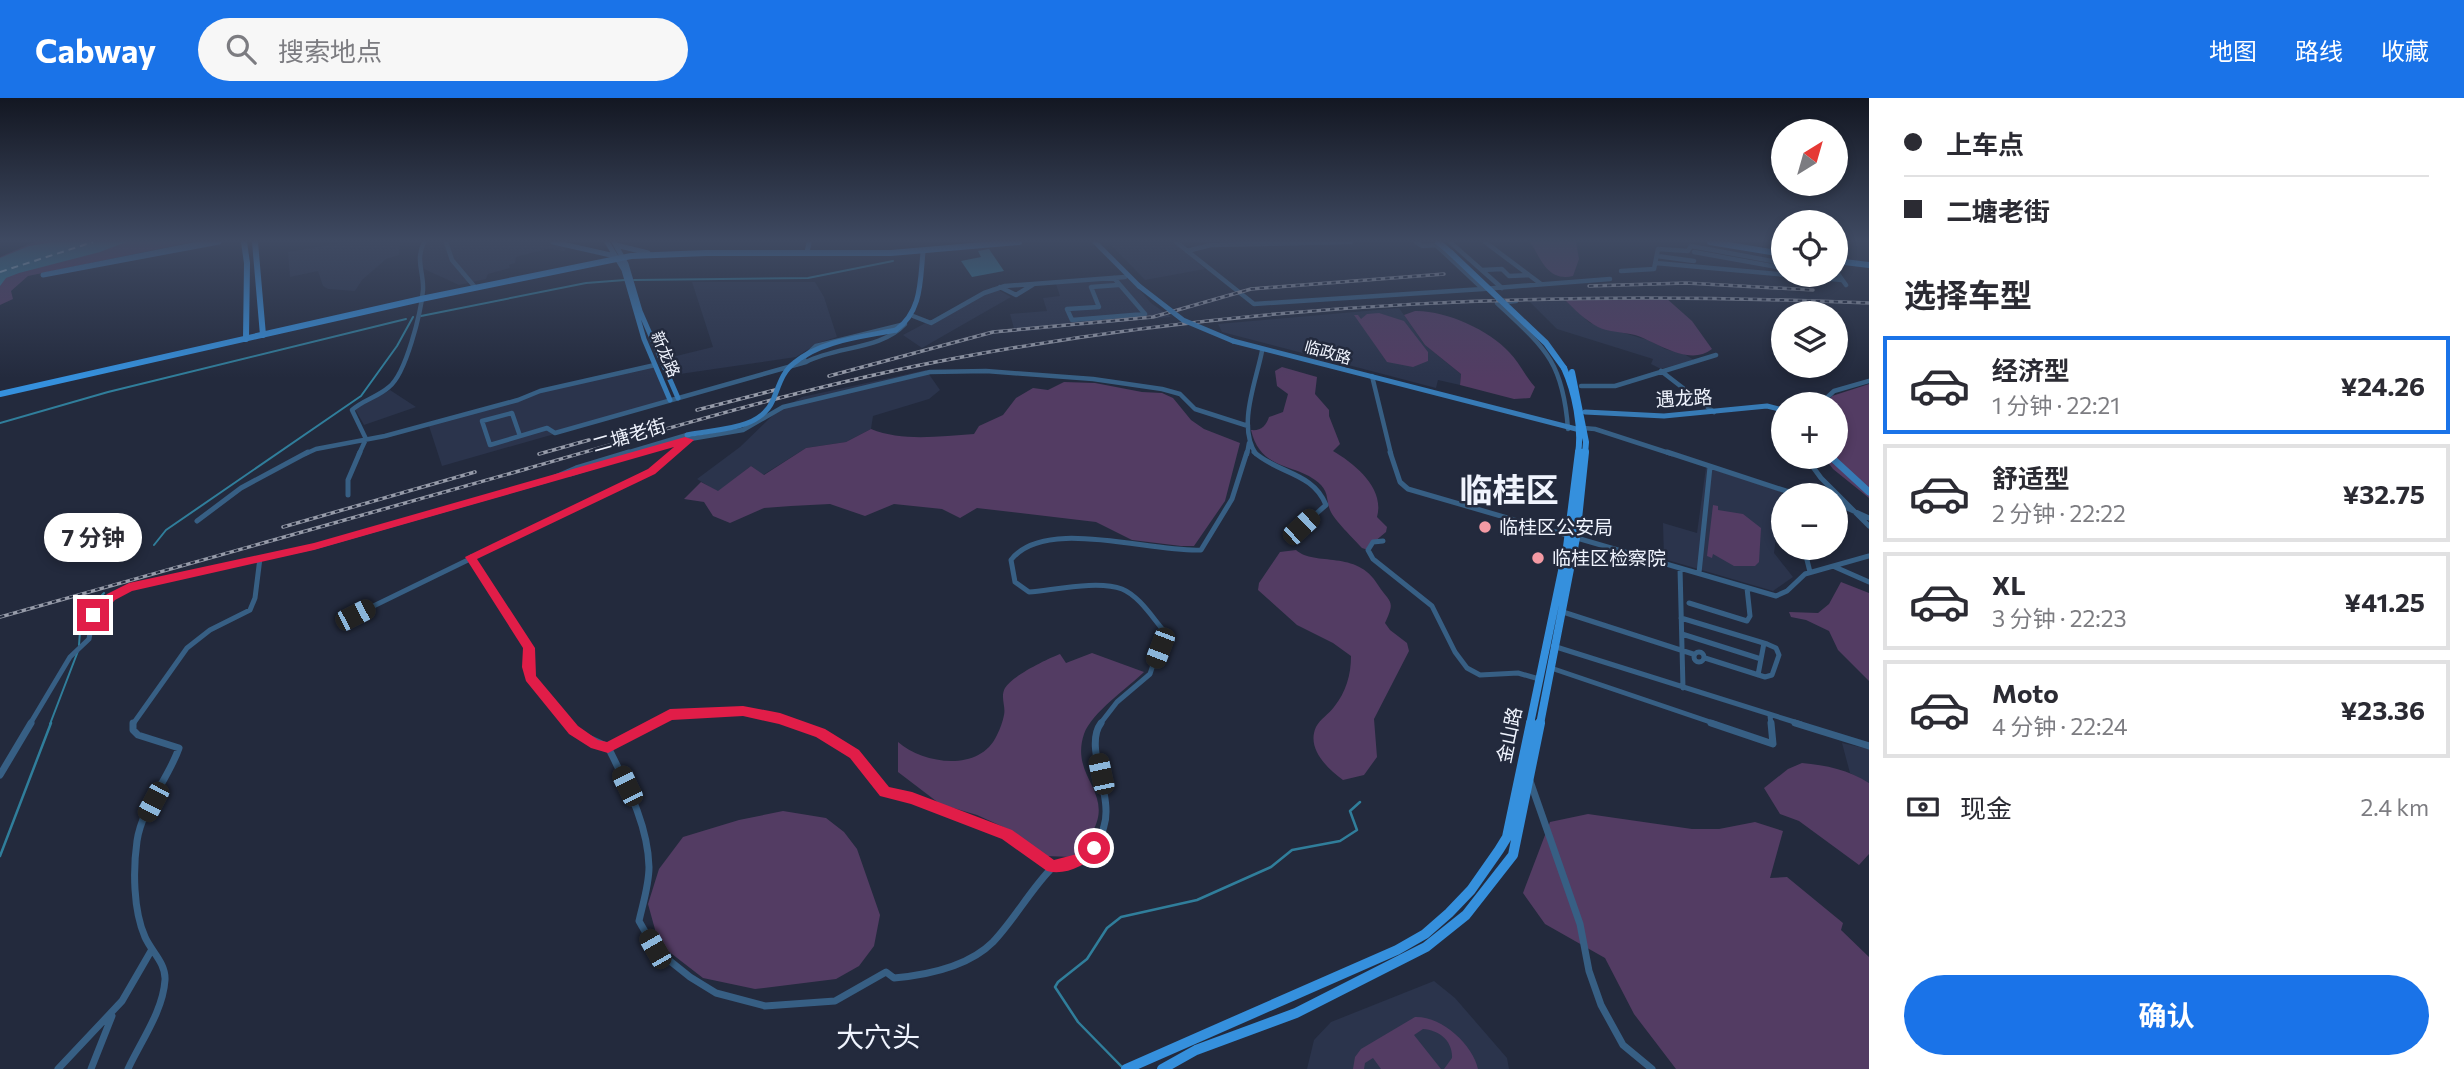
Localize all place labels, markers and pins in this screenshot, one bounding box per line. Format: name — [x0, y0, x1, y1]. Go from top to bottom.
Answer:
place label: 临桂区公安局 — [1499, 515, 1613, 538]
marker: 临桂区公安局 — [1477, 519, 1493, 535]
place label: 临桂区检察院 — [1552, 546, 1666, 569]
marker: 临桂区检察院 — [1530, 550, 1546, 566]

